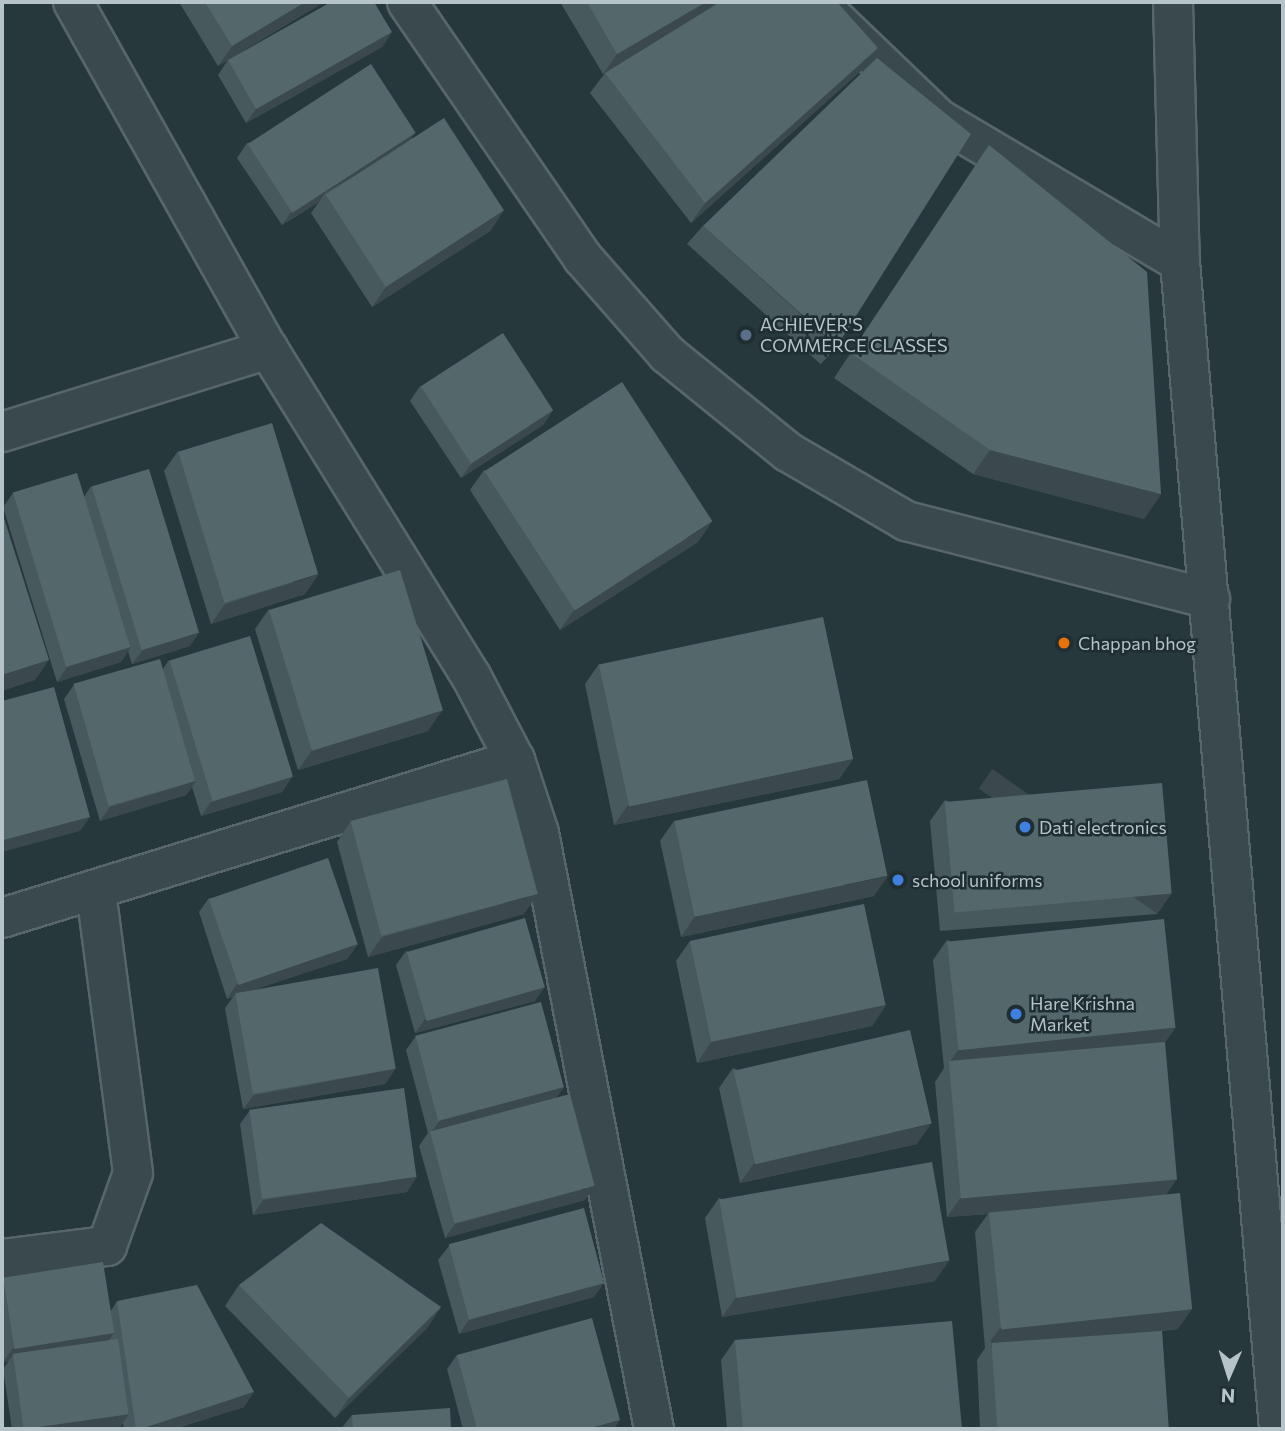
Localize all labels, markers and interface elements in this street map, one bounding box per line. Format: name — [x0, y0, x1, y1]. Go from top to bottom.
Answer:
place label: ACHIEVER'S COMMERCE CLASSES — [760, 314, 948, 356]
marker: ACHIEVER'S COMMERCE CLASSES — [738, 327, 754, 343]
place label: Chappan bhog — [1078, 632, 1196, 654]
marker: Chappan bhog — [1056, 635, 1072, 651]
place label: Dati electronics — [1039, 816, 1167, 838]
marker: Dati electronics — [1017, 819, 1033, 835]
place label: school uniforms — [912, 869, 1042, 891]
marker: school uniforms — [890, 872, 906, 888]
place label: Hare Krishna Market — [1030, 993, 1135, 1036]
marker: Hare Krishna Market — [1008, 1006, 1024, 1022]
north arrow — [1194, 1340, 1264, 1410]
text: N — [1220, 1385, 1236, 1408]

